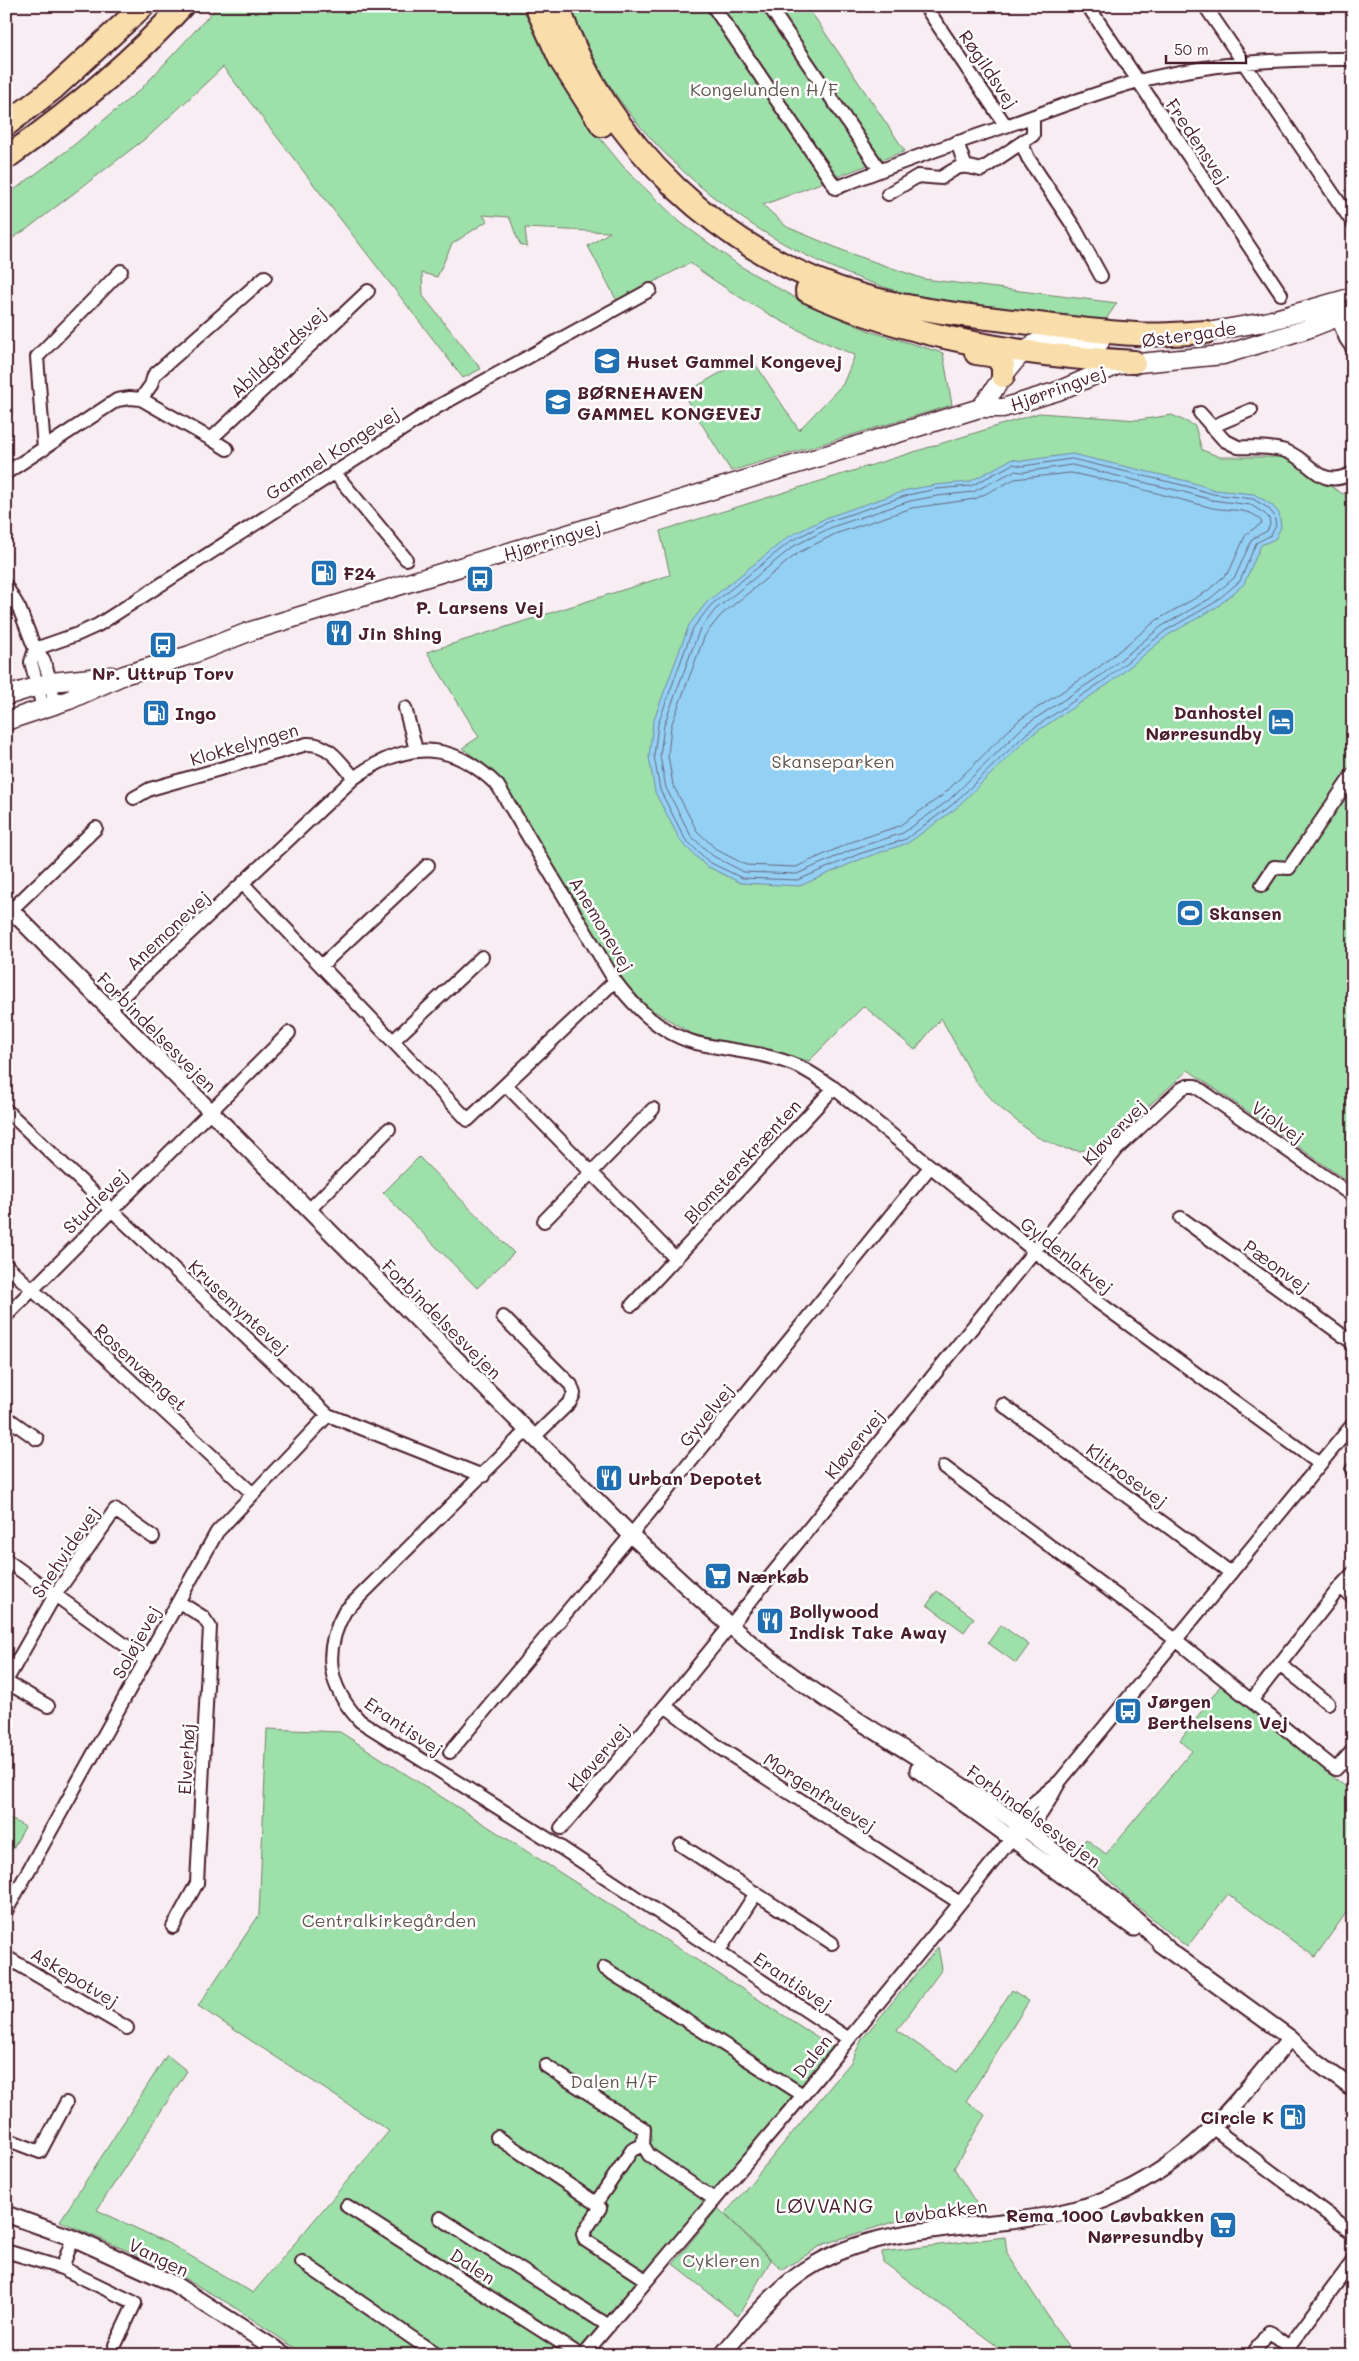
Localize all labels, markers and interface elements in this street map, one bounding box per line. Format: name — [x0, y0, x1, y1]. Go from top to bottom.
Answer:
street label: Røgildsvej — [954, 25, 1024, 113]
scale bar — [1166, 32, 1246, 64]
text: 50 m — [1174, 39, 1209, 59]
park label: Kongelunden H/F — [690, 77, 838, 101]
street label: Fredensvej — [1161, 94, 1235, 188]
street label: Abildgårdsvej — [225, 301, 331, 403]
street label: Østergade — [1140, 315, 1238, 353]
school or university icon: Huset Gammel Kongevej — [592, 346, 622, 376]
place label: Huset Gammel Kongevej — [626, 349, 842, 373]
street label: Hjørringvej — [1007, 360, 1109, 416]
place label: BØRNEHAVEN GAMMEL KONGEVEJ — [577, 380, 762, 425]
school or university icon: BØRNEHAVEN GAMMEL KONGEVEJ — [543, 387, 573, 417]
street label: Gammel Kongevej — [261, 401, 403, 505]
street label: Hjørringvej — [500, 514, 604, 566]
fuel station icon: F24 — [309, 558, 339, 588]
place label: F24 — [343, 561, 376, 585]
bus stop icon: P. Larsens Vej — [465, 564, 495, 594]
place label: P. Larsens Vej — [416, 595, 544, 619]
restaurant icon: Jin Shing — [324, 618, 354, 648]
place label: Jin Shing — [358, 621, 442, 645]
bus stop icon: Nr. Uttrup Torv — [148, 630, 178, 660]
place label: Nr. Uttrup Torv — [92, 661, 234, 685]
fuel station icon: Ingo — [141, 698, 171, 728]
place label: Danhostel Nørresundby — [1146, 700, 1262, 745]
place label: Ingo — [175, 701, 216, 725]
hotel icon: Danhostel Nørresundby — [1266, 707, 1296, 737]
street label: Klokkelyngen — [187, 717, 301, 771]
park label: Skanseparken — [772, 749, 894, 773]
street label: Anemonevej — [564, 872, 640, 976]
street label: Anemonevej — [121, 885, 215, 975]
sports icon: Skansen — [1175, 898, 1205, 928]
place label: Skansen — [1209, 901, 1282, 925]
street label: Forbindelsesvejen — [92, 967, 222, 1097]
street label: Blomsterskrænten — [678, 1094, 806, 1228]
street label: Kløvervej — [1077, 1094, 1151, 1170]
street label: Violvej — [1247, 1095, 1309, 1149]
street label: Studievej — [57, 1163, 133, 1239]
street label: Gyldenlakvej — [1016, 1211, 1118, 1299]
street label: Pæonvej — [1239, 1234, 1315, 1298]
street label: Krusemyntevej — [184, 1254, 294, 1360]
street label: Forbindelsesvejen — [377, 1254, 507, 1384]
street label: Rosenvænget — [90, 1318, 192, 1416]
street label: Gyvelvej — [673, 1378, 739, 1452]
street label: Kløvervej — [819, 1404, 889, 1484]
street label: Klitrosevej — [1081, 1437, 1173, 1513]
restaurant icon: Urban Depotet — [594, 1463, 624, 1493]
place label: Urban Depotet — [628, 1466, 762, 1490]
street label: Snehvidevej — [25, 1501, 105, 1603]
supermarket icon: Nærkøb — [703, 1561, 733, 1591]
place label: Nærkøb — [737, 1564, 809, 1588]
place label: Bollywood Indisk Take Away — [789, 1599, 947, 1644]
street label: Soløjevej — [106, 1601, 166, 1683]
restaurant icon: Bollywood Indisk Take Away — [755, 1606, 785, 1636]
place label: Jørgen Berthelsens Vej — [1147, 1689, 1288, 1734]
street label: Erantisvej — [360, 1691, 448, 1761]
bus stop icon: Jørgen Berthelsens Vej — [1113, 1696, 1143, 1726]
street label: Kløvervej — [562, 1718, 634, 1796]
street label: Elverhøj — [172, 1723, 200, 1795]
street label: Morgenfruevej — [759, 1747, 881, 1837]
street label: Forbindelsesvejen — [962, 1759, 1106, 1873]
park label: Centralkirkegården — [302, 1908, 476, 1932]
street label: Askepotvej — [27, 1941, 123, 2013]
street label: Erantisvej — [749, 1946, 837, 2016]
street label: Dalen — [787, 2029, 837, 2083]
park label: Dalen H/F — [570, 2069, 658, 2093]
fuel station icon: Circle K — [1278, 2102, 1308, 2132]
place label: Circle K — [1201, 2105, 1274, 2129]
district label: LØVVANG — [776, 2192, 874, 2218]
street label: Løvbakken — [894, 2193, 988, 2229]
place label: Rema 1000 Løvbakken Nørresundby — [1006, 2203, 1204, 2248]
supermarket icon: Rema 1000 Løvbakken Nørresundby — [1208, 2210, 1238, 2240]
street label: Vangen — [125, 2232, 193, 2282]
street label: Dalen — [446, 2243, 500, 2289]
park label: Cykleren — [682, 2248, 760, 2272]

